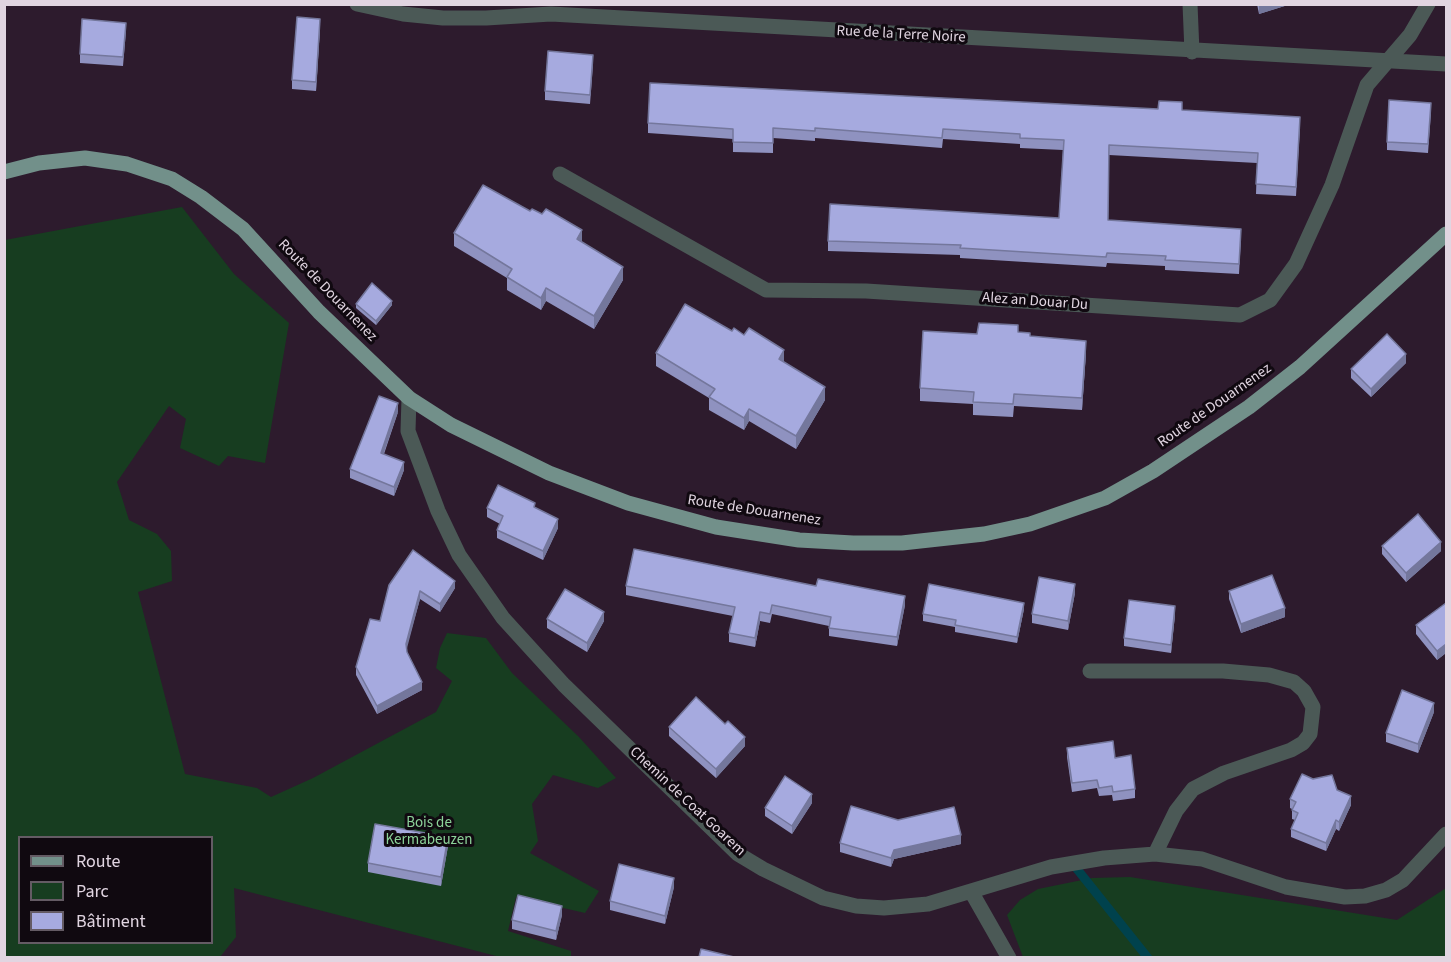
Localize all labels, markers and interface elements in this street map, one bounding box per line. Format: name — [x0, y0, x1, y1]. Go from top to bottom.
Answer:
street label: Rue de la Terre Noire — [836, 23, 966, 47]
street label: Route de Douarnenez — [274, 236, 380, 346]
street label: Alez an Douar Du — [981, 289, 1089, 315]
street label: Route de Douarnenez — [1155, 360, 1275, 452]
street label: Route de Douarnenez — [686, 492, 822, 530]
street label: Chemin de Coat Goarem — [625, 744, 749, 860]
park label: Bois de Kermabeuzen — [386, 815, 472, 850]
legend — [18, 836, 213, 944]
text: Route — [76, 849, 120, 874]
text: Parc — [76, 879, 109, 904]
text: Bâtiment — [76, 909, 146, 934]

